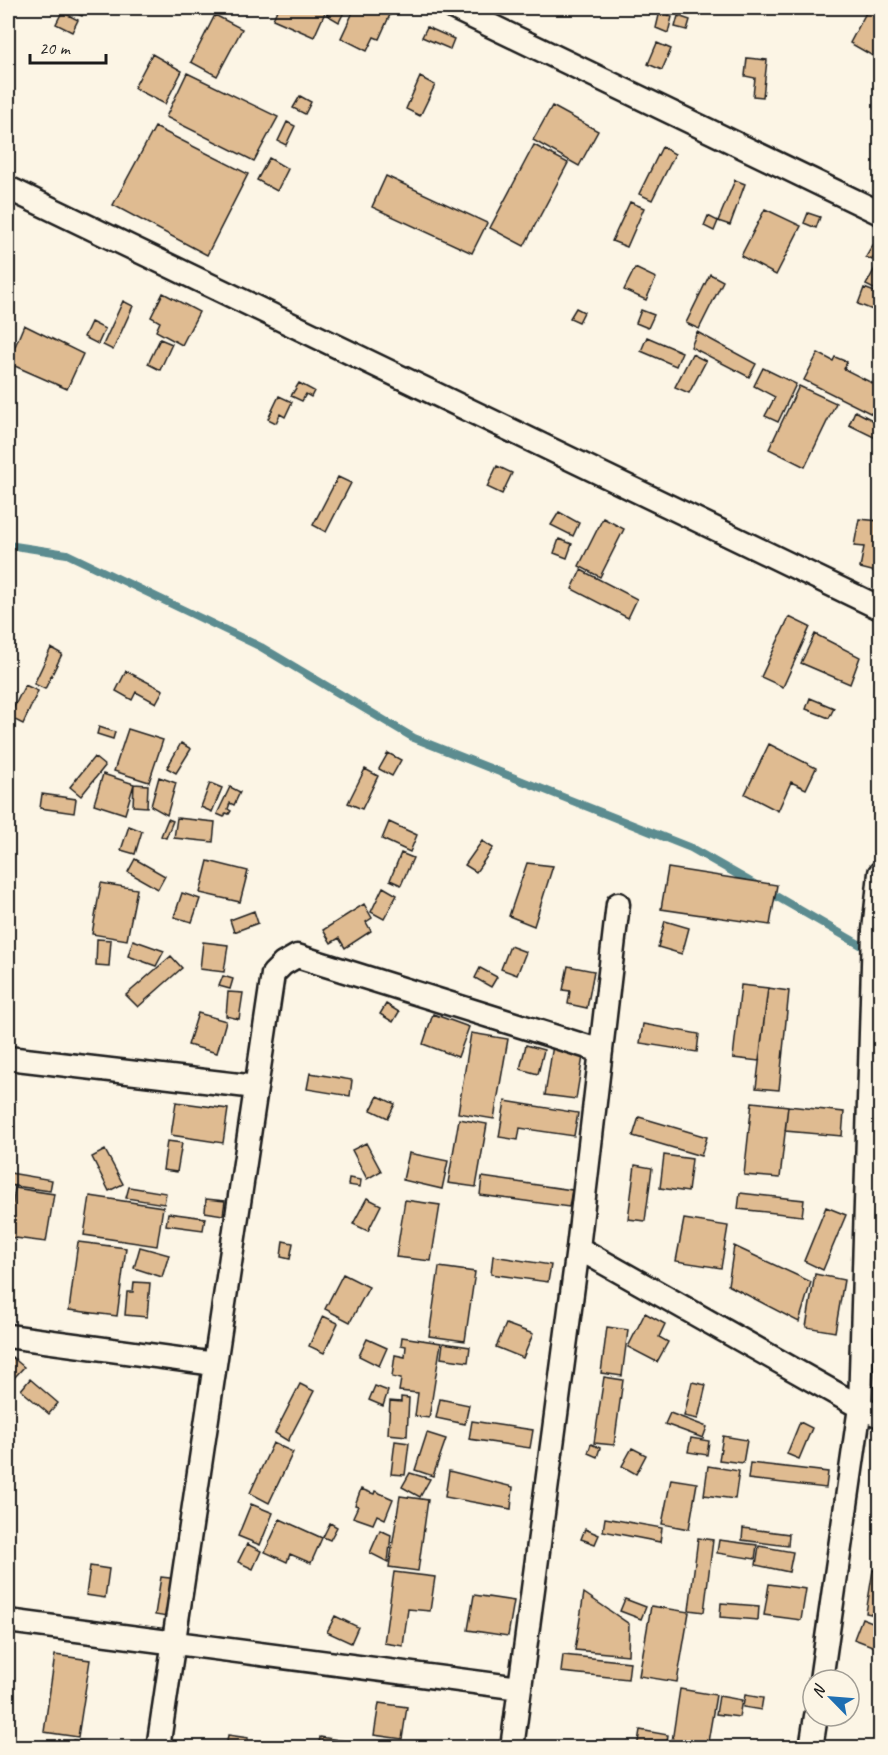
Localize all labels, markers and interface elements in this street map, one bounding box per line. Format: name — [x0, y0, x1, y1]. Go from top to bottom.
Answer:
scale bar — [30, 27, 106, 65]
text: 20 m — [39, 37, 72, 59]
north arrow — [801, 1668, 861, 1728]
text: N — [807, 1681, 831, 1701]

